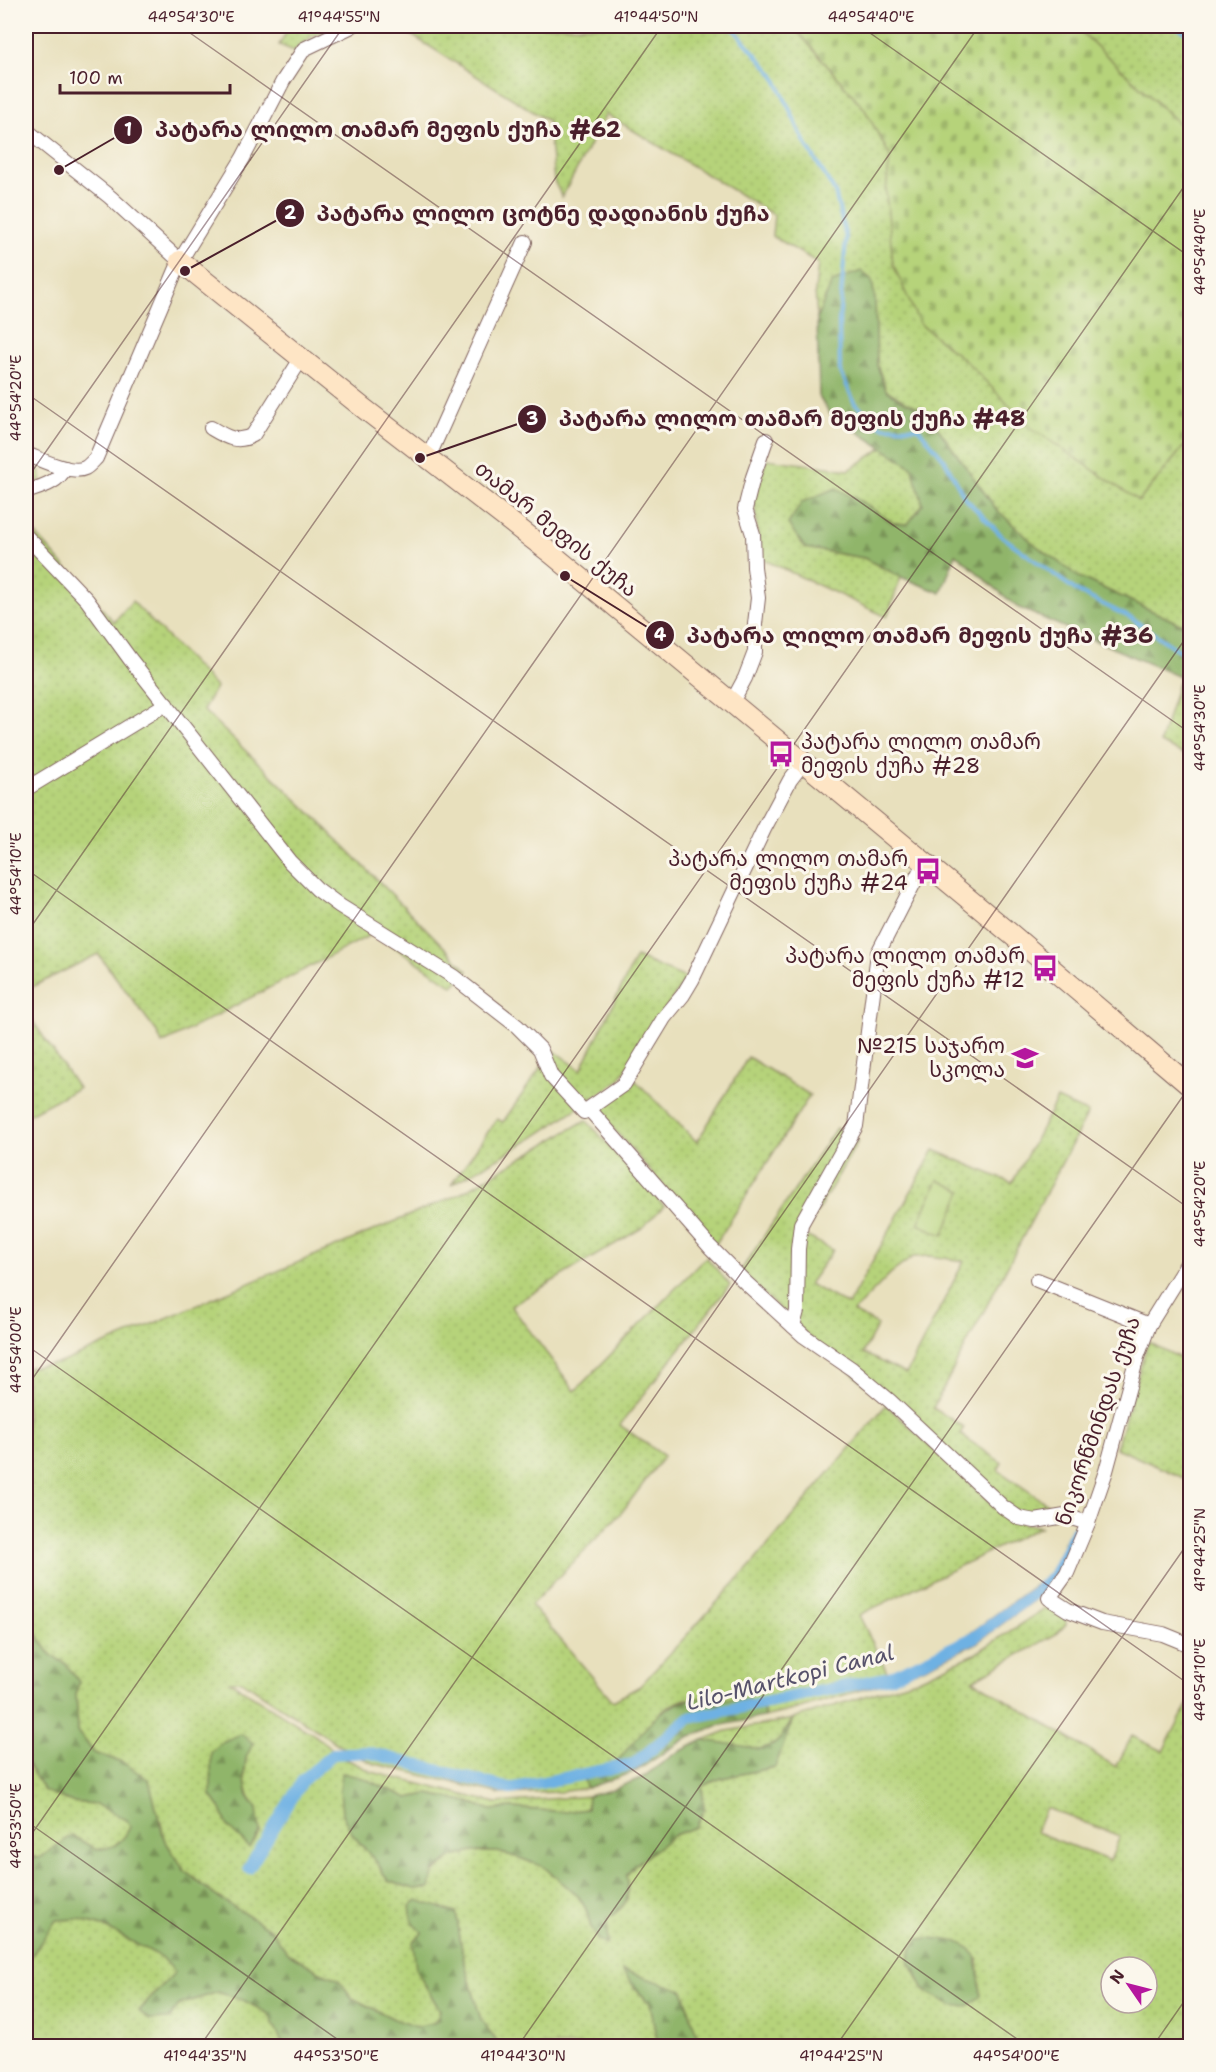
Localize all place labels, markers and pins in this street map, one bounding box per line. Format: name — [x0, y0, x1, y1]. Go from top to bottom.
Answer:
callout: პატარა ლილო თამარ მეფის ქუჩა #62 — [113, 110, 633, 150]
callout: პატარა ლილო ცოტნე დადიანის ქუჩა — [275, 193, 782, 233]
callout: პატარა ლილო თამარ მეფის ქუჩა #48 — [517, 399, 1037, 439]
callout: პატარა ლილო თამარ მეფის ქუჩა #36 — [645, 615, 1165, 655]
place label: პატარა ლილო თამარ მეფის ქუჩა #28 — [801, 728, 1041, 780]
bus stop icon: პატარა ლილო თამარ მეფის ქუჩა #28 — [766, 739, 796, 769]
place label: პატარა ლილო თამარ მეფის ქუჩა #24 — [668, 845, 908, 897]
bus stop icon: პატარა ლილო თამარ მეფის ქუჩა #24 — [913, 856, 943, 886]
place label: პატარა ლილო თამარ მეფის ქუჩა #12 — [785, 942, 1025, 994]
bus stop icon: პატარა ლილო თამარ მეფის ქუჩა #12 — [1030, 953, 1060, 983]
place label: №215 საჯარო სკოლა — [857, 1032, 1005, 1084]
school or university icon: №215 საჯარო სკოლა — [1010, 1043, 1040, 1073]

